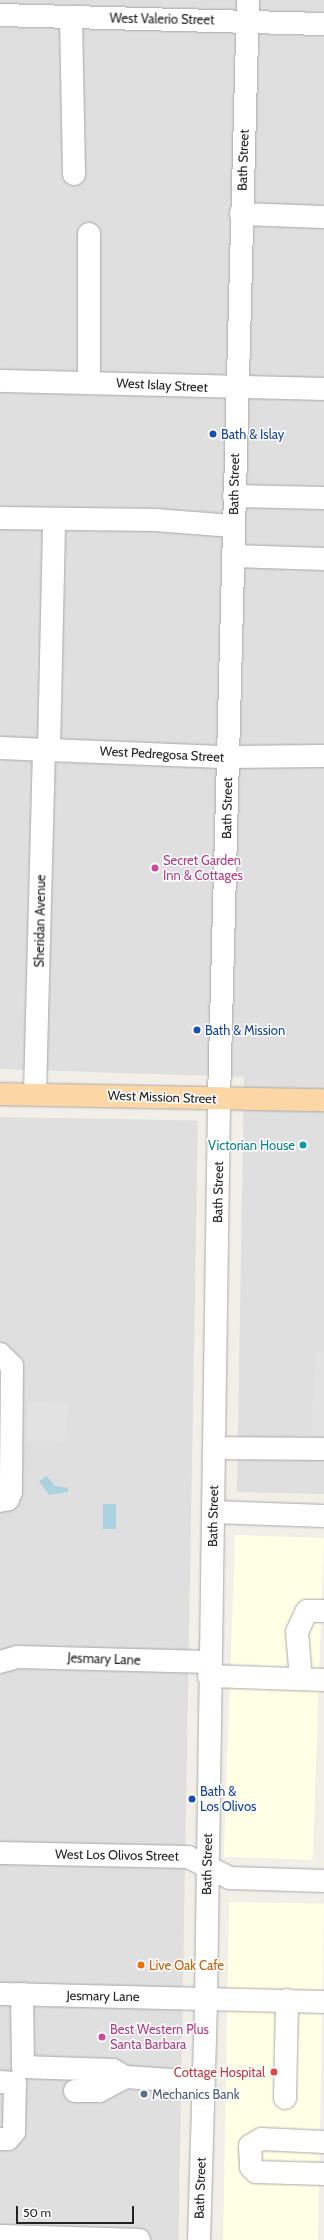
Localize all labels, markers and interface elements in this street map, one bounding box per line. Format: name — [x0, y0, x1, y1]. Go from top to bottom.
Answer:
street label: West Valerio Street — [109, 10, 215, 28]
street label: Bath Street — [234, 129, 252, 191]
street label: West Islay Street — [116, 375, 208, 395]
place label: Bath & Islay — [221, 426, 284, 442]
marker: Bath & Islay — [208, 429, 218, 439]
street label: Bath Street — [226, 453, 242, 515]
street label: West Pedregosa Street — [99, 743, 225, 765]
street label: Bath Street — [219, 777, 235, 839]
place label: Secret Garden Inn & Cottages — [163, 853, 243, 884]
marker: Secret Garden Inn & Cottages — [150, 863, 160, 873]
street label: Sheridan Avenue — [31, 874, 49, 968]
place label: Bath & Mission — [205, 1022, 285, 1038]
marker: Bath & Mission — [192, 1025, 202, 1035]
street label: West Mission Street — [107, 1087, 217, 1107]
place label: Victorian House — [208, 1137, 295, 1153]
marker: Victorian House — [298, 1140, 308, 1150]
street label: Bath Street — [210, 1161, 226, 1223]
street label: Bath Street — [205, 1485, 221, 1547]
street label: Jesmary Lane — [67, 1650, 141, 1668]
place label: Bath & Los Olivos — [200, 1784, 256, 1815]
marker: Bath & Los Olivos — [187, 1794, 197, 1804]
street label: Bath Street — [199, 1833, 215, 1895]
street label: West Los Olivos Street — [55, 1846, 179, 1864]
place label: Live Oak Cafe — [149, 1957, 224, 1973]
marker: Live Oak Cafe — [136, 1960, 146, 1970]
street label: Jesmary Lane — [66, 1988, 140, 2004]
place label: Best Western Plus Santa Barbara — [110, 2022, 209, 2053]
marker: Best Western Plus Santa Barbara — [97, 2032, 107, 2042]
place label: Cottage Hospital — [174, 2064, 265, 2080]
marker: Cottage Hospital — [268, 2066, 280, 2078]
place label: Mechanics Bank — [152, 2086, 240, 2102]
marker: Mechanics Bank — [139, 2089, 149, 2099]
street label: Bath Street — [191, 2157, 209, 2219]
scale bar — [18, 2198, 136, 2224]
text: 50 m — [23, 2205, 51, 2220]

